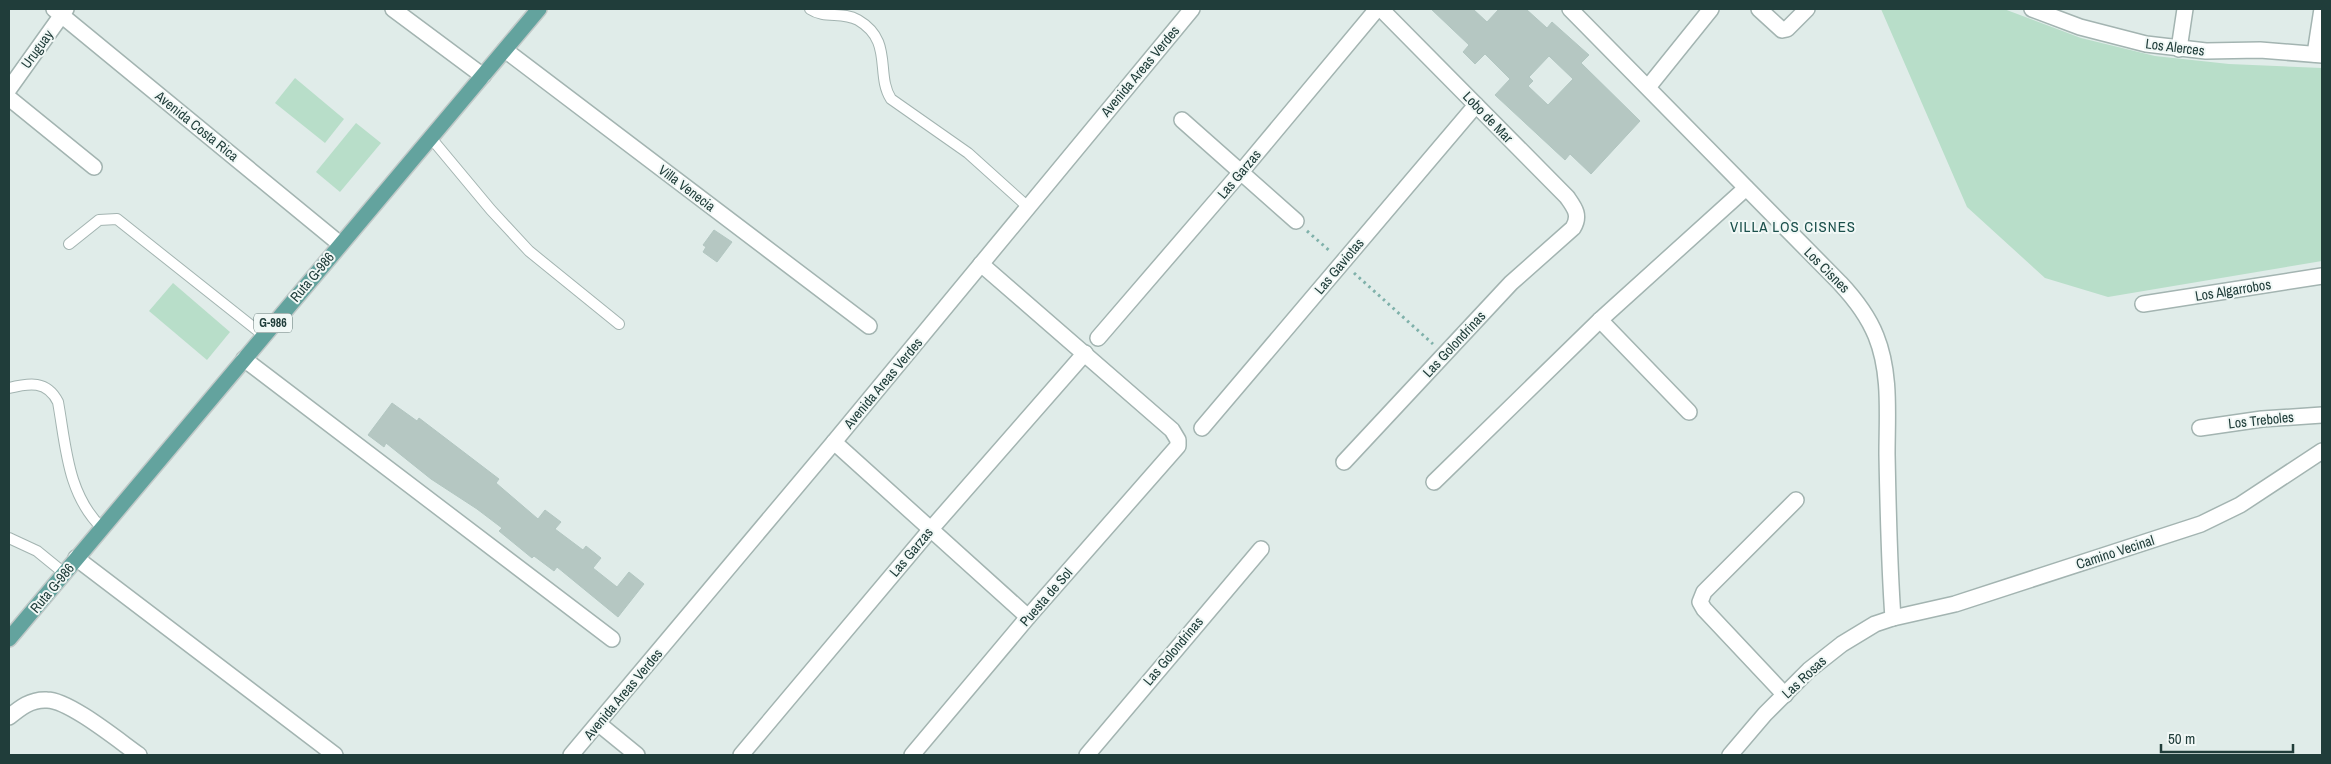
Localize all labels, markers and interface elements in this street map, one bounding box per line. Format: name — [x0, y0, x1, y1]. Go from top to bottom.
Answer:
street label: Avenida Areas Verdes — [1096, 22, 1184, 121]
street label: Uruguay — [17, 26, 57, 72]
street label: Los Alerces — [2144, 34, 2206, 60]
street label: Avenida Costa Rica — [151, 86, 243, 165]
street label: Lobo de Mar — [1459, 88, 1517, 147]
street label: Las Garzas — [1213, 146, 1265, 202]
street label: Villa Venecia — [655, 161, 720, 216]
district label: VILLA LOS CISNES — [1730, 216, 1856, 237]
street label: Las Gaviotas — [1310, 234, 1368, 298]
street label: Los Cisnes — [1800, 243, 1854, 297]
street label: Ruta G-986 — [286, 248, 338, 306]
street label: Los Algarrobos — [2194, 275, 2272, 305]
street label: Las Golondrinas — [1419, 307, 1489, 381]
road number: G-986 — [254, 314, 292, 332]
street label: Avenida Areas Verdes — [839, 334, 927, 433]
street label: Los Treboles — [2227, 408, 2295, 432]
street label: Las Garzas — [885, 524, 937, 580]
street label: Camino Vecinal — [2074, 531, 2156, 573]
street label: Ruta G-986 — [26, 559, 78, 617]
street label: Puesta de Sol — [1016, 564, 1076, 630]
street label: Las Golondrinas — [1139, 613, 1207, 689]
street label: Avenida Areas Verdes — [579, 645, 667, 744]
street label: Las Rosas — [1778, 652, 1830, 702]
scale bar — [2161, 722, 2294, 754]
text: 50 m — [2168, 728, 2195, 749]

